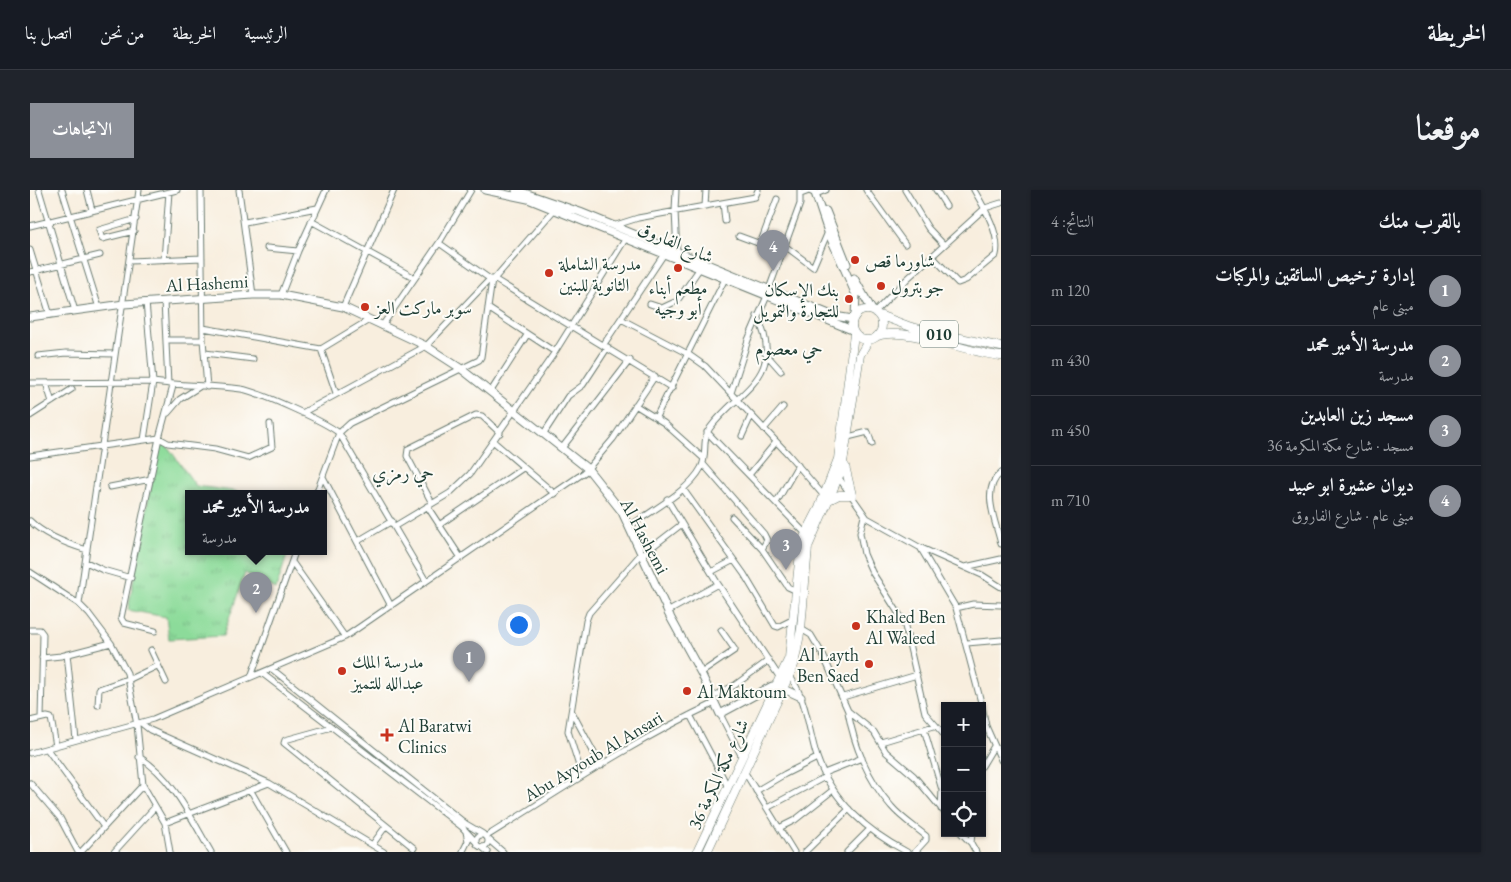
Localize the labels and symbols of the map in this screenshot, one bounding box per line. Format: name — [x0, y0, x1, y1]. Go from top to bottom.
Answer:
street label: شارع الفاروق — [633, 216, 717, 272]
pin: 4 — [757, 230, 789, 271]
place label: شاورما قص — [865, 249, 935, 273]
place label: مدرسة الشاملة الثانوية للبنين — [558, 252, 641, 296]
marker: شاورما قص — [849, 254, 861, 266]
marker: مطعم أبناء أبو وجيه — [672, 262, 684, 274]
marker: مدرسة الشاملة الثانوية للبنين — [543, 267, 555, 279]
street label: Al Hashemi — [164, 269, 249, 297]
place label: مطعم أبناء أبو وجيه — [648, 275, 708, 320]
place label: جو بترول — [891, 275, 944, 298]
place label: بنك الإسكان للتجارة والتمويل — [753, 278, 839, 324]
marker: جو بترول — [875, 280, 887, 292]
marker: بنك الإسكان للتجارة والتمويل — [843, 293, 855, 305]
place label: سوبر ماركت العز — [373, 296, 472, 320]
marker: سوبر ماركت العز — [359, 301, 371, 313]
road number: 010 — [920, 320, 958, 348]
district label: حي معصوم — [755, 336, 823, 365]
district label: حي رمزي — [372, 460, 434, 488]
street label: Al Hashemi — [615, 493, 675, 578]
pin: 3 — [770, 529, 802, 570]
pin: 2 — [240, 572, 272, 613]
place label: Khaled Ben Al Waleed — [865, 605, 946, 649]
your location — [506, 612, 532, 638]
marker: Khaled Ben Al Waleed — [850, 620, 862, 632]
pin: 1 — [453, 641, 485, 682]
place label: Al Layth Ben Saed — [797, 643, 860, 687]
place label: مدرسة الملك عبدالله للتميز — [350, 650, 424, 694]
marker: Al Layth Ben Saed — [863, 658, 875, 670]
marker: مدرسة الملك عبدالله للتميز — [336, 665, 348, 677]
place label: Al Maktoum — [696, 680, 787, 703]
marker: Al Maktoum — [681, 685, 693, 697]
street label: Abu Ayyoub Al Ansari — [518, 705, 667, 807]
place label: Al Baratwi Clinics — [397, 714, 472, 758]
street label: شارع مكة المكرمة 36 — [682, 715, 757, 835]
marker: Al Baratwi Clinics — [380, 728, 394, 742]

